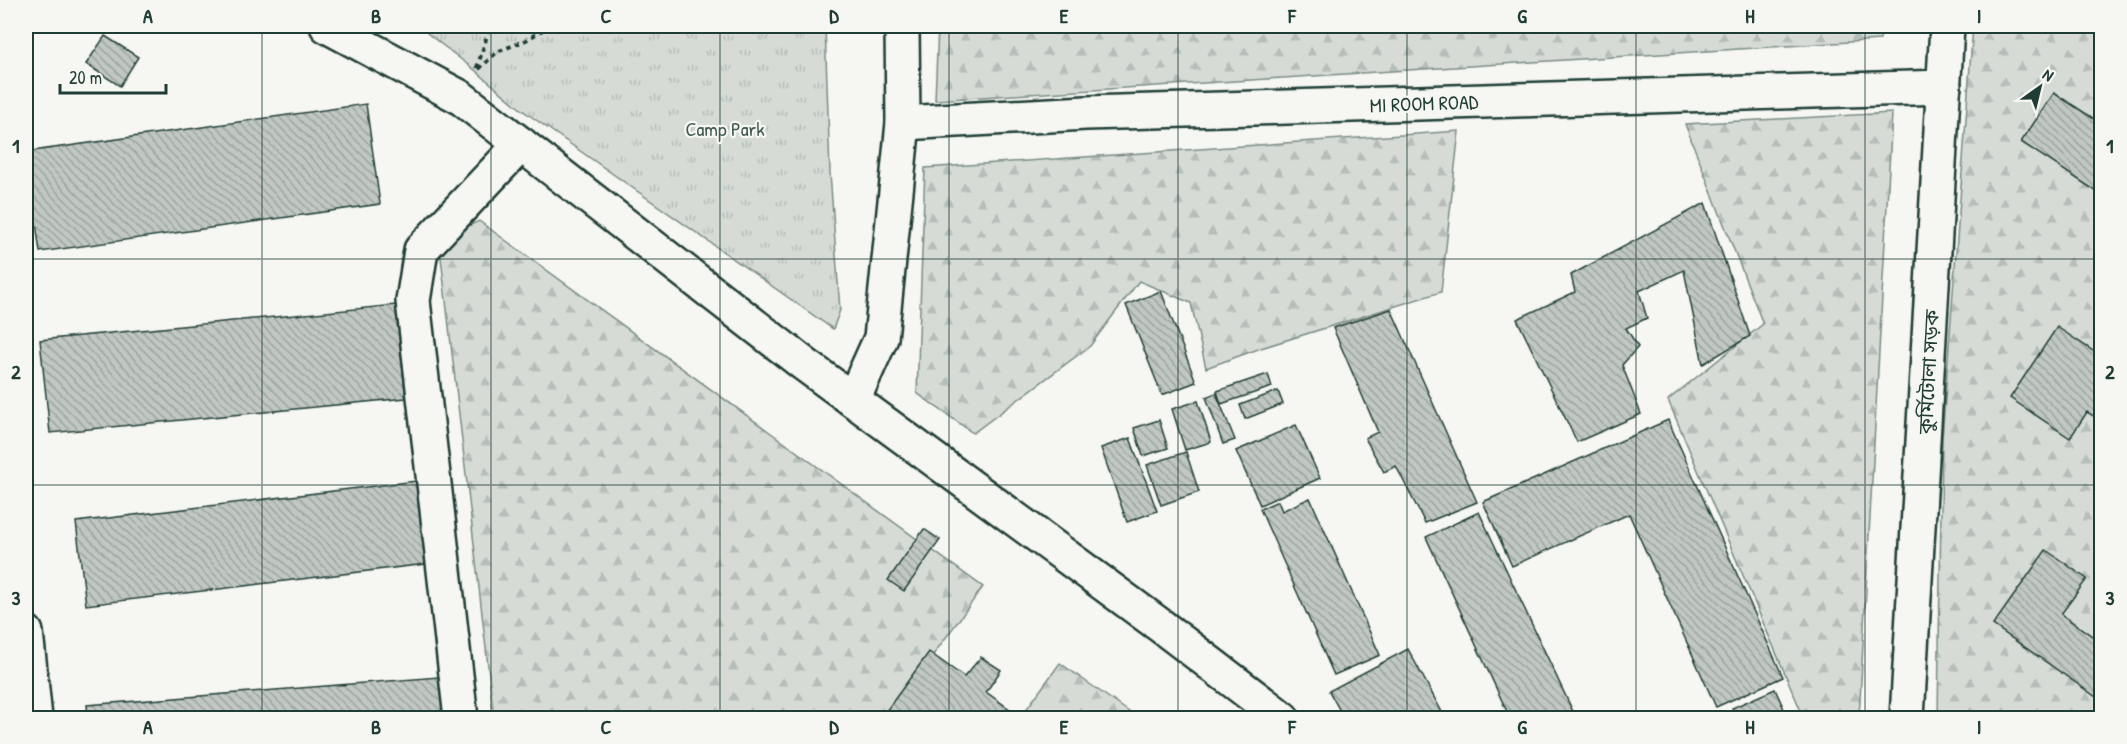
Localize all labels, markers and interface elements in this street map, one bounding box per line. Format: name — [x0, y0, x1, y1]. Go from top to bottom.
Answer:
text: A — [143, 2, 153, 29]
text: B — [371, 2, 381, 29]
text: C — [601, 2, 612, 29]
text: D — [829, 2, 839, 29]
text: E — [1060, 2, 1069, 29]
text: F — [1287, 2, 1297, 29]
text: G — [1517, 2, 1527, 29]
text: H — [1745, 2, 1755, 29]
text: I — [1977, 2, 1981, 29]
scale bar — [60, 57, 166, 95]
north arrow — [2010, 57, 2070, 117]
text: N — [2039, 63, 2058, 86]
text: 20 m — [69, 65, 102, 90]
street label: MI ROOM ROAD — [1369, 88, 1479, 118]
park label: Camp Park — [685, 115, 765, 142]
text: 1 — [12, 132, 20, 159]
text: 1 — [2106, 132, 2114, 159]
street label: কুর্মিটোলা সড়ক — [1911, 308, 1945, 436]
text: 2 — [11, 358, 21, 385]
text: 2 — [2105, 358, 2115, 385]
text: 3 — [12, 584, 21, 611]
text: 3 — [2106, 584, 2115, 611]
text: A — [143, 713, 153, 740]
text: B — [371, 713, 381, 740]
text: C — [601, 713, 612, 740]
text: D — [829, 713, 839, 740]
text: E — [1060, 713, 1069, 740]
text: F — [1287, 713, 1297, 740]
text: G — [1517, 713, 1527, 740]
text: H — [1745, 713, 1755, 740]
text: I — [1977, 713, 1981, 740]

